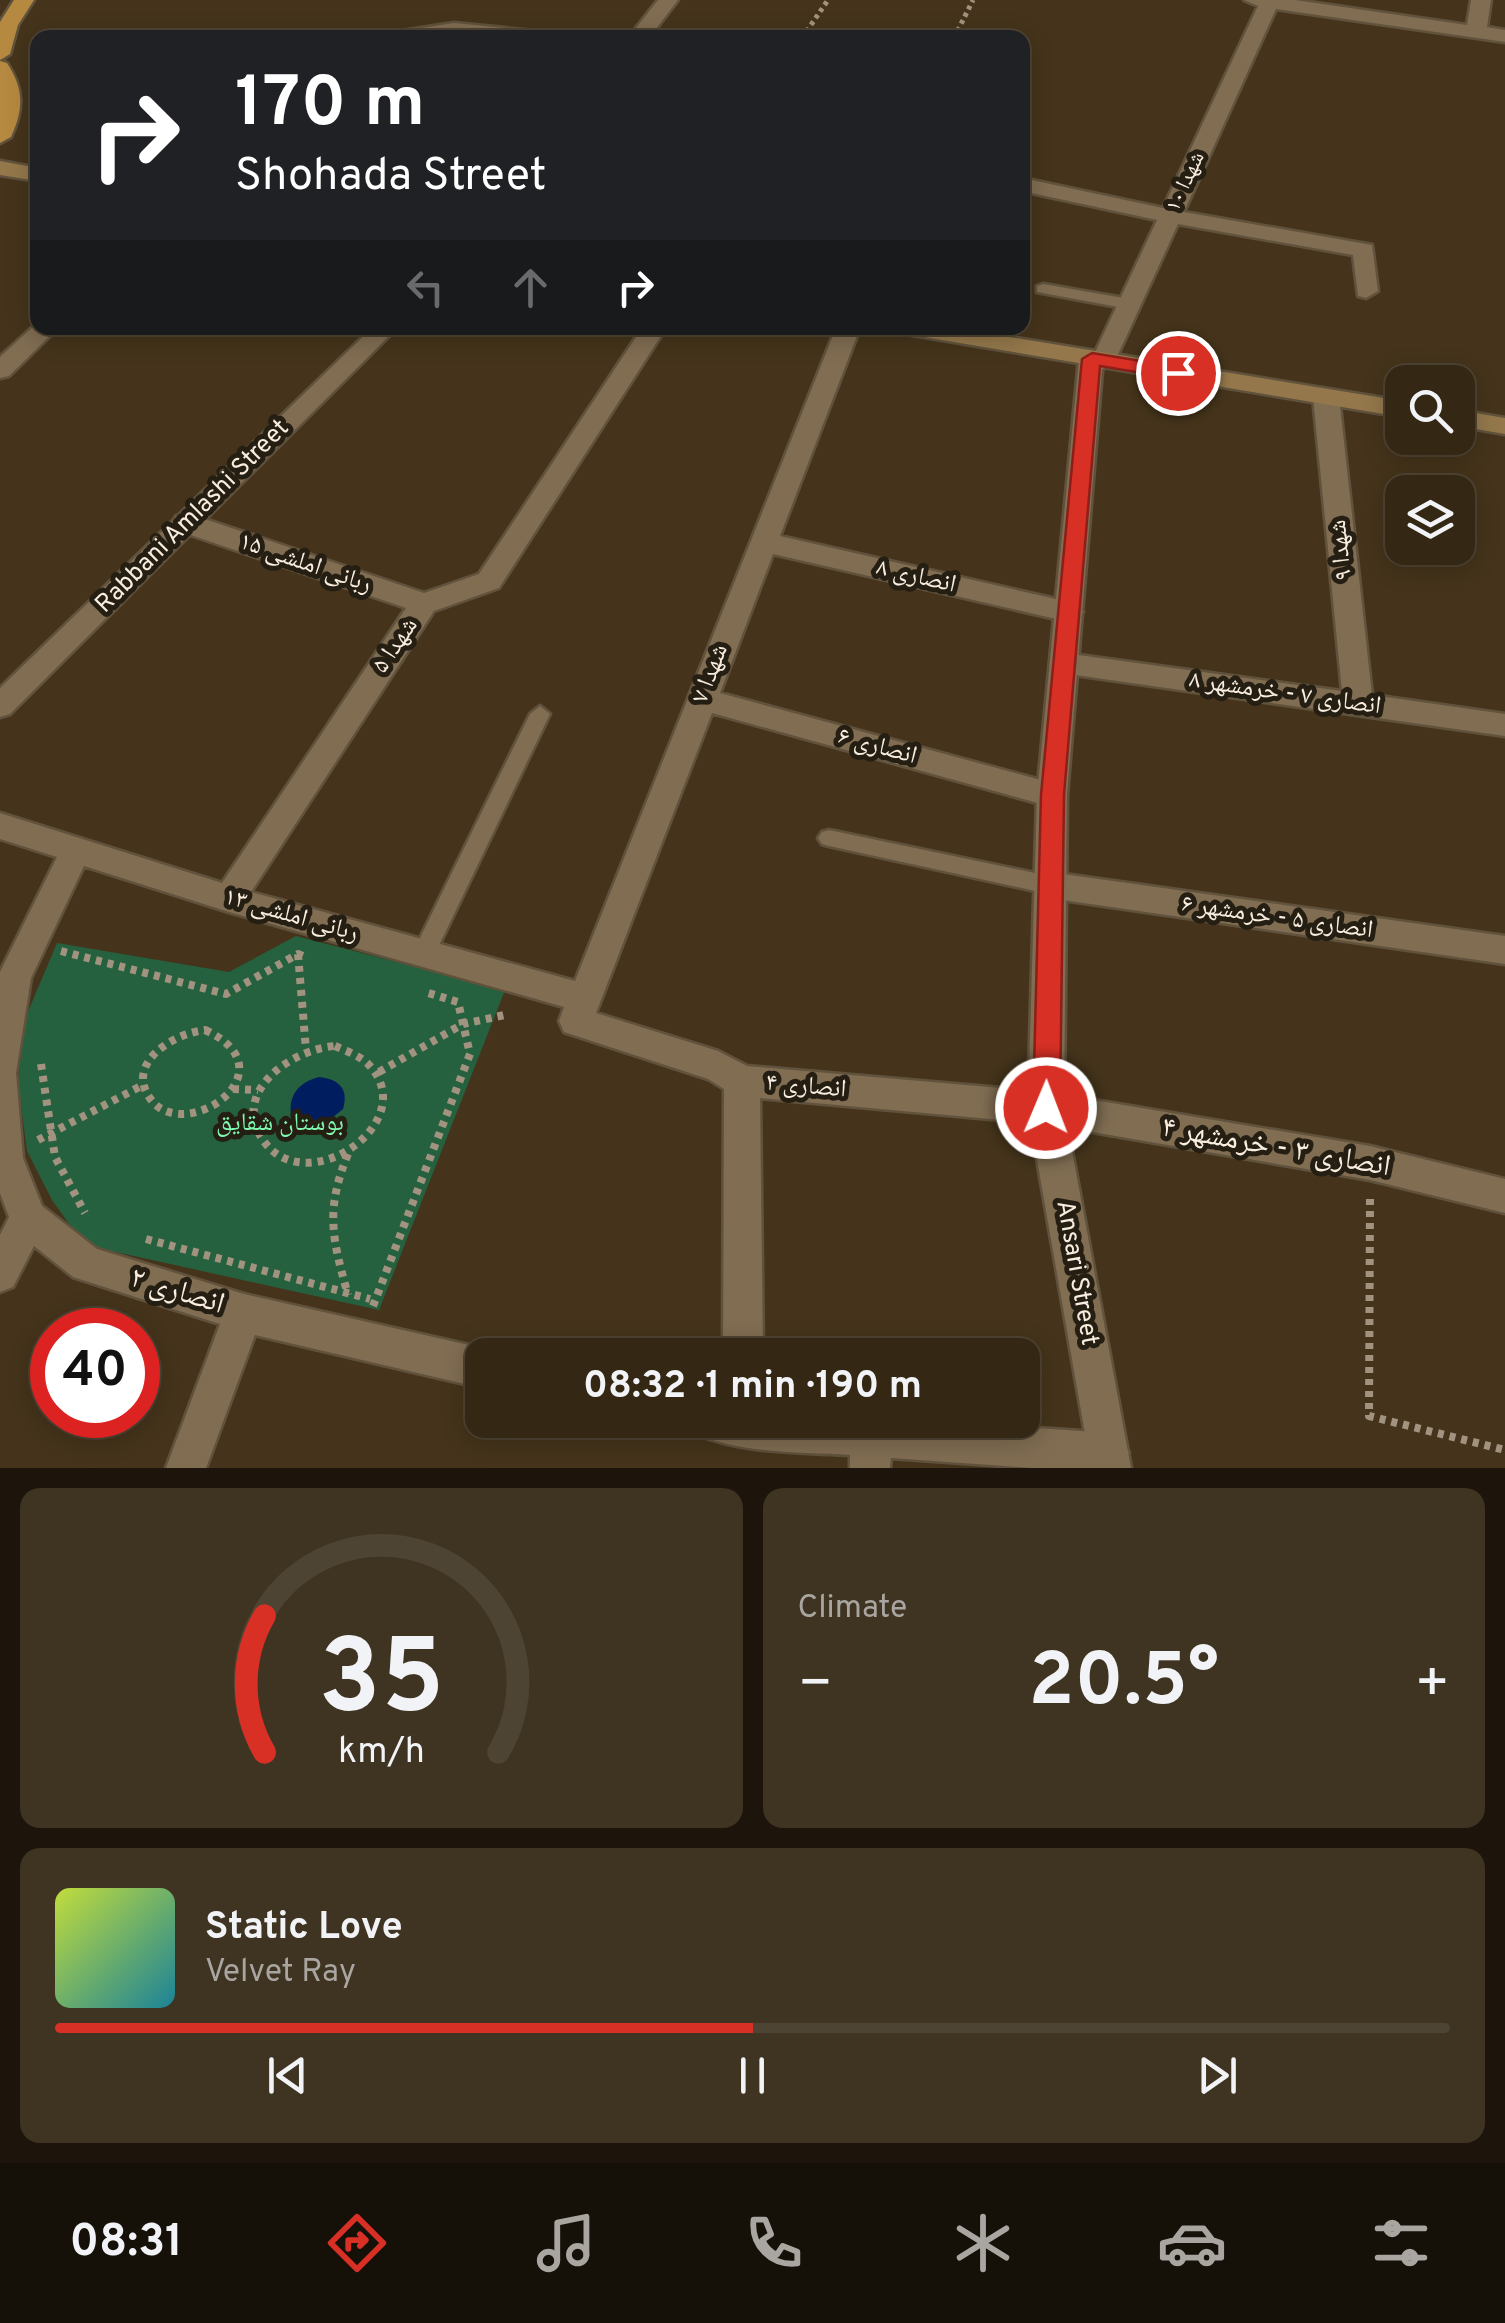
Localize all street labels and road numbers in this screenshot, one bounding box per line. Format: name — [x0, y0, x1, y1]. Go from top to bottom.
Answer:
street label: شهدا ۱۰ — [1160, 148, 1212, 216]
street label: Rabbani Amlashi Street — [89, 413, 297, 621]
street label: شهدا ۹ — [1323, 518, 1361, 582]
street label: ربانی املشی ۱۵ — [234, 526, 376, 602]
street label: انصاری ۸ — [873, 552, 959, 602]
street label: شهدا ۵ — [366, 612, 426, 680]
street label: شهدا ۷ — [685, 640, 737, 708]
street label: انصاری ۷ - خرمشهر ۸ — [1187, 665, 1383, 723]
street label: انصاری ۶ — [834, 721, 920, 773]
street label: ربانی املشی ۱۳ — [220, 882, 362, 950]
street label: انصاری ۵ - خرمشهر ۶ — [1179, 889, 1375, 947]
street label: انصاری ۴ — [764, 1068, 848, 1106]
street label: انصاری ۳ - خرمشهر ۴ — [1159, 1110, 1393, 1186]
street label: Ansari Street — [1048, 1198, 1104, 1348]
street label: انصاری ۲ — [125, 1260, 229, 1324]

